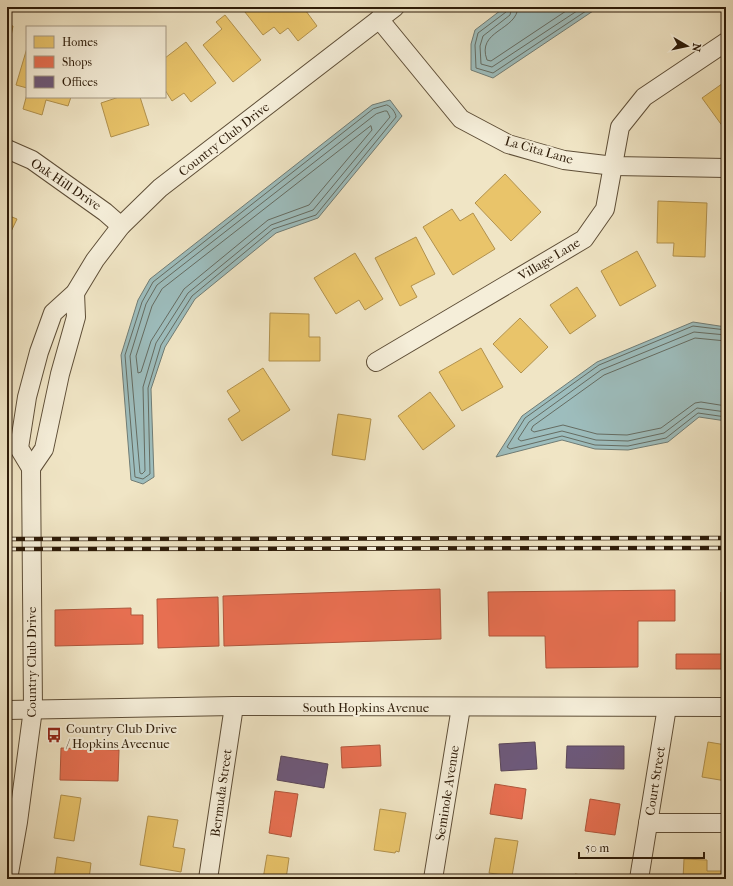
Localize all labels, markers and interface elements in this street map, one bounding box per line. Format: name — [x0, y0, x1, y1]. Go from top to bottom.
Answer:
legend — [26, 26, 166, 98]
north arrow — [667, 26, 707, 66]
text: Homes — [62, 35, 98, 49]
text: N — [689, 42, 703, 53]
text: Shops — [62, 55, 92, 69]
text: Offices — [62, 75, 98, 89]
street label: Country Club Drive — [176, 99, 273, 179]
street label: La Cita Lane — [503, 133, 575, 167]
street label: Oak Hill Drive — [28, 155, 105, 213]
street label: Village Lane — [515, 234, 583, 284]
street label: Country Club Drive — [24, 606, 39, 717]
street label: South Hopkins Avenue — [303, 700, 430, 715]
place label: Country Club Drive / Hopkins Aveenue — [65, 721, 177, 751]
bus stop icon: Country Club Drive / Hopkins Aveenue — [45, 726, 63, 744]
street label: Seminole Avenue — [432, 744, 462, 842]
street label: Court Street — [642, 745, 668, 817]
street label: Bermuda Street — [207, 748, 235, 838]
scale bar — [579, 834, 704, 860]
text: 50 m — [585, 841, 609, 855]

